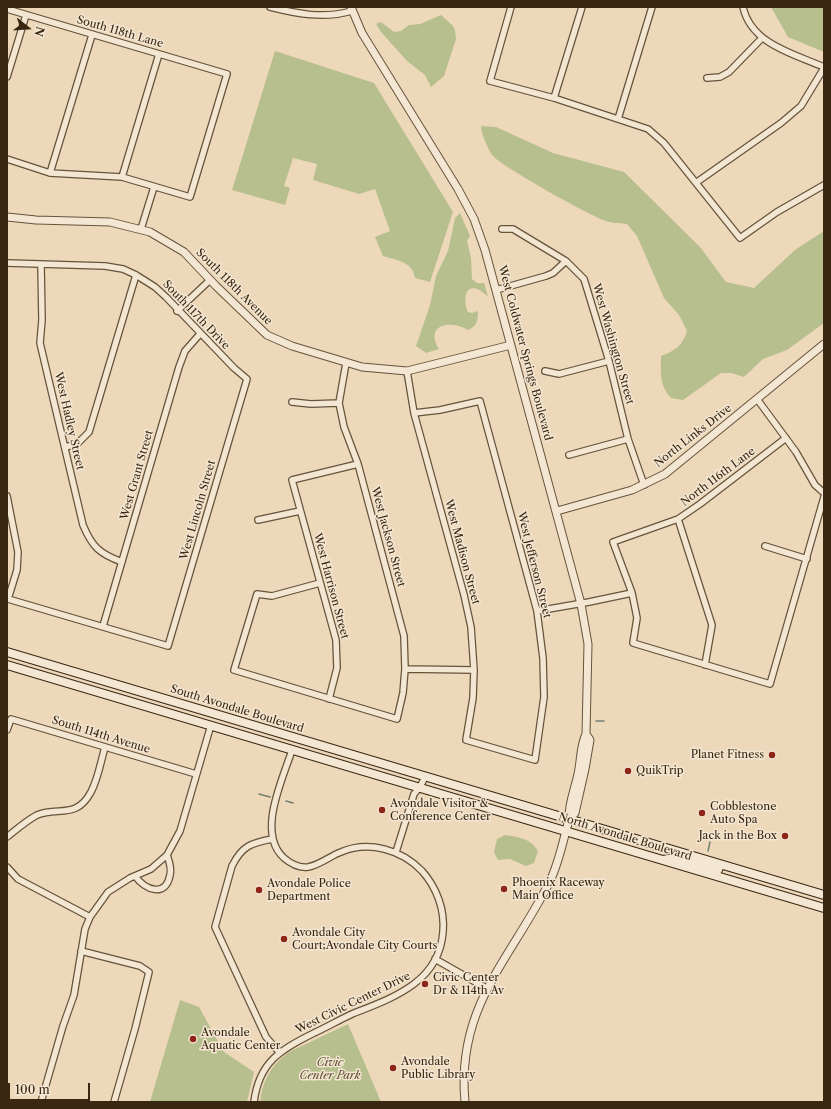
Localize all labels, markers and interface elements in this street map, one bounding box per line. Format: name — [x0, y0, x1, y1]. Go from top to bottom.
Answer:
north arrow — [8, 8, 48, 48]
street label: South 118th Lane — [75, 13, 165, 51]
text: N — [31, 25, 48, 38]
street label: South 118th Avenue — [193, 246, 275, 328]
street label: West Coldwater Springs Boulevard — [495, 264, 555, 442]
street label: South 117th Drive — [160, 278, 232, 352]
street label: West Washington Street — [589, 282, 637, 406]
street label: West Hadley Street — [51, 371, 87, 471]
street label: North Links Drive — [652, 402, 734, 470]
street label: West Grant Street — [118, 429, 156, 521]
street label: North 116th Lane — [678, 445, 758, 509]
street label: West Lincoln Street — [177, 459, 219, 561]
street label: West Jackson Street — [368, 486, 408, 588]
street label: West Madison Street — [442, 498, 482, 606]
street label: West Jefferson Street — [514, 510, 554, 620]
street label: West Harrison Street — [311, 532, 351, 640]
street label: South Avondale Boulevard — [169, 682, 305, 736]
street label: South 114th Avenue — [50, 714, 152, 756]
place label: Planet Fitness — [691, 748, 764, 762]
marker: Planet Fitness — [767, 750, 777, 760]
place label: QuikTrip — [636, 764, 684, 778]
marker: QuikTrip — [623, 766, 633, 776]
place label: Avondale Visitor & Conference Center — [390, 797, 491, 823]
place label: Cobblestone Auto Spa — [710, 800, 776, 826]
marker: Avondale Visitor & Conference Center — [377, 805, 387, 815]
marker: Cobblestone Auto Spa — [697, 808, 707, 818]
street label: North Avondale Boulevard — [557, 810, 693, 864]
place label: Jack in the Box — [699, 829, 777, 843]
marker: Jack in the Box — [780, 831, 790, 841]
place label: Phoenix Raceway Main Office — [512, 876, 605, 902]
place label: Avondale Police Department — [267, 877, 351, 903]
marker: Phoenix Raceway Main Office — [499, 884, 509, 894]
marker: Avondale Police Department — [254, 885, 264, 895]
place label: Avondale City Court;Avondale City Courts — [292, 926, 437, 952]
marker: Avondale City Court;Avondale City Courts — [279, 934, 289, 944]
street label: West Civic Center Drive — [293, 969, 413, 1037]
place label: Civic Center Dr & 114th Av — [433, 971, 504, 997]
marker: Civic Center Dr & 114th Av — [420, 979, 430, 989]
place label: Avondale Aquatic Center — [201, 1026, 280, 1052]
marker: Avondale Aquatic Center — [188, 1034, 198, 1044]
place label: Avondale Public Library — [401, 1055, 475, 1081]
park label: Civic Center Park — [300, 1056, 360, 1082]
marker: Avondale Public Library — [388, 1063, 398, 1073]
scale bar — [10, 1075, 92, 1101]
text: 100 m — [15, 1082, 50, 1097]

